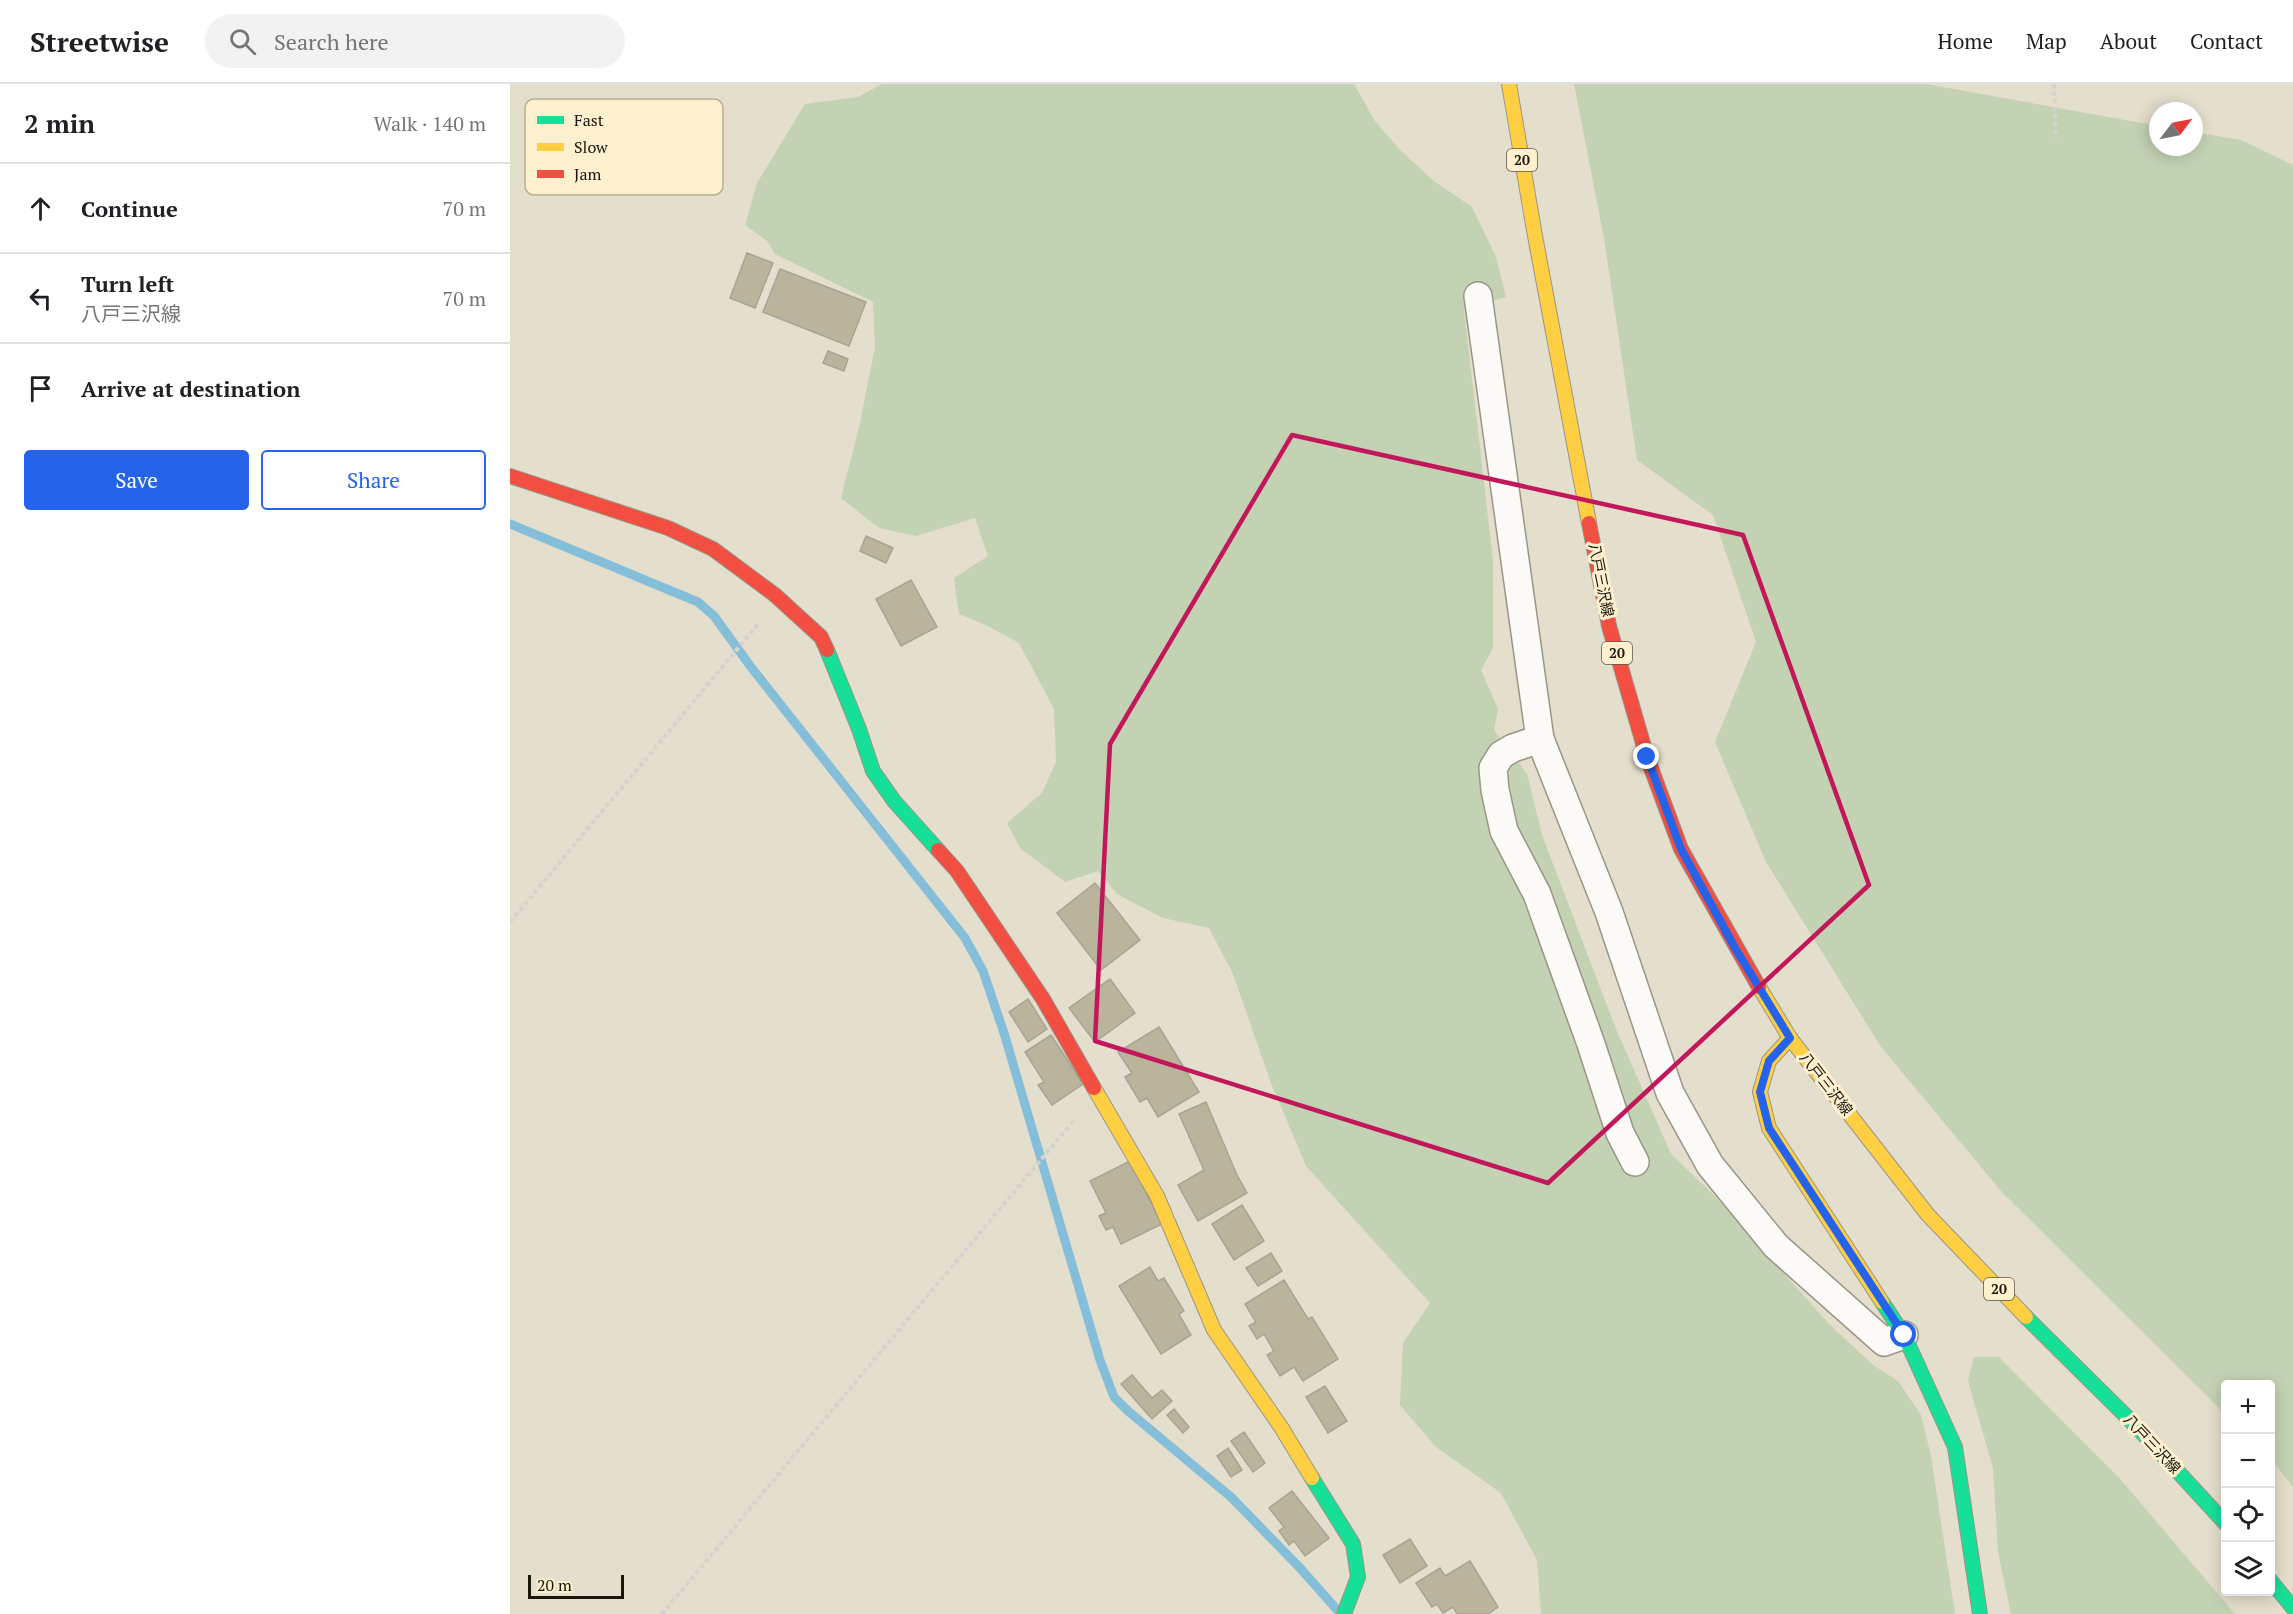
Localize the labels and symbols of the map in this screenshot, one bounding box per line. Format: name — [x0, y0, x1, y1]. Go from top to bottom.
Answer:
legend — [525, 99, 723, 195]
north arrow — [2149, 102, 2203, 156]
text: Fast — [574, 109, 604, 131]
text: Slow — [574, 136, 608, 158]
road number: 20 — [1507, 149, 1537, 171]
text: Jam — [574, 163, 602, 185]
street label: 八戸三沢線 — [1585, 541, 1619, 619]
road number: 20 — [1602, 642, 1632, 664]
route end — [1633, 743, 1659, 769]
street label: 八戸三沢線 — [1796, 1048, 1858, 1119]
road number: 20 — [1984, 1278, 2014, 1300]
route start — [1890, 1321, 1916, 1347]
street label: 八戸三沢線 — [2120, 1409, 2186, 1478]
scale bar — [528, 1572, 624, 1600]

